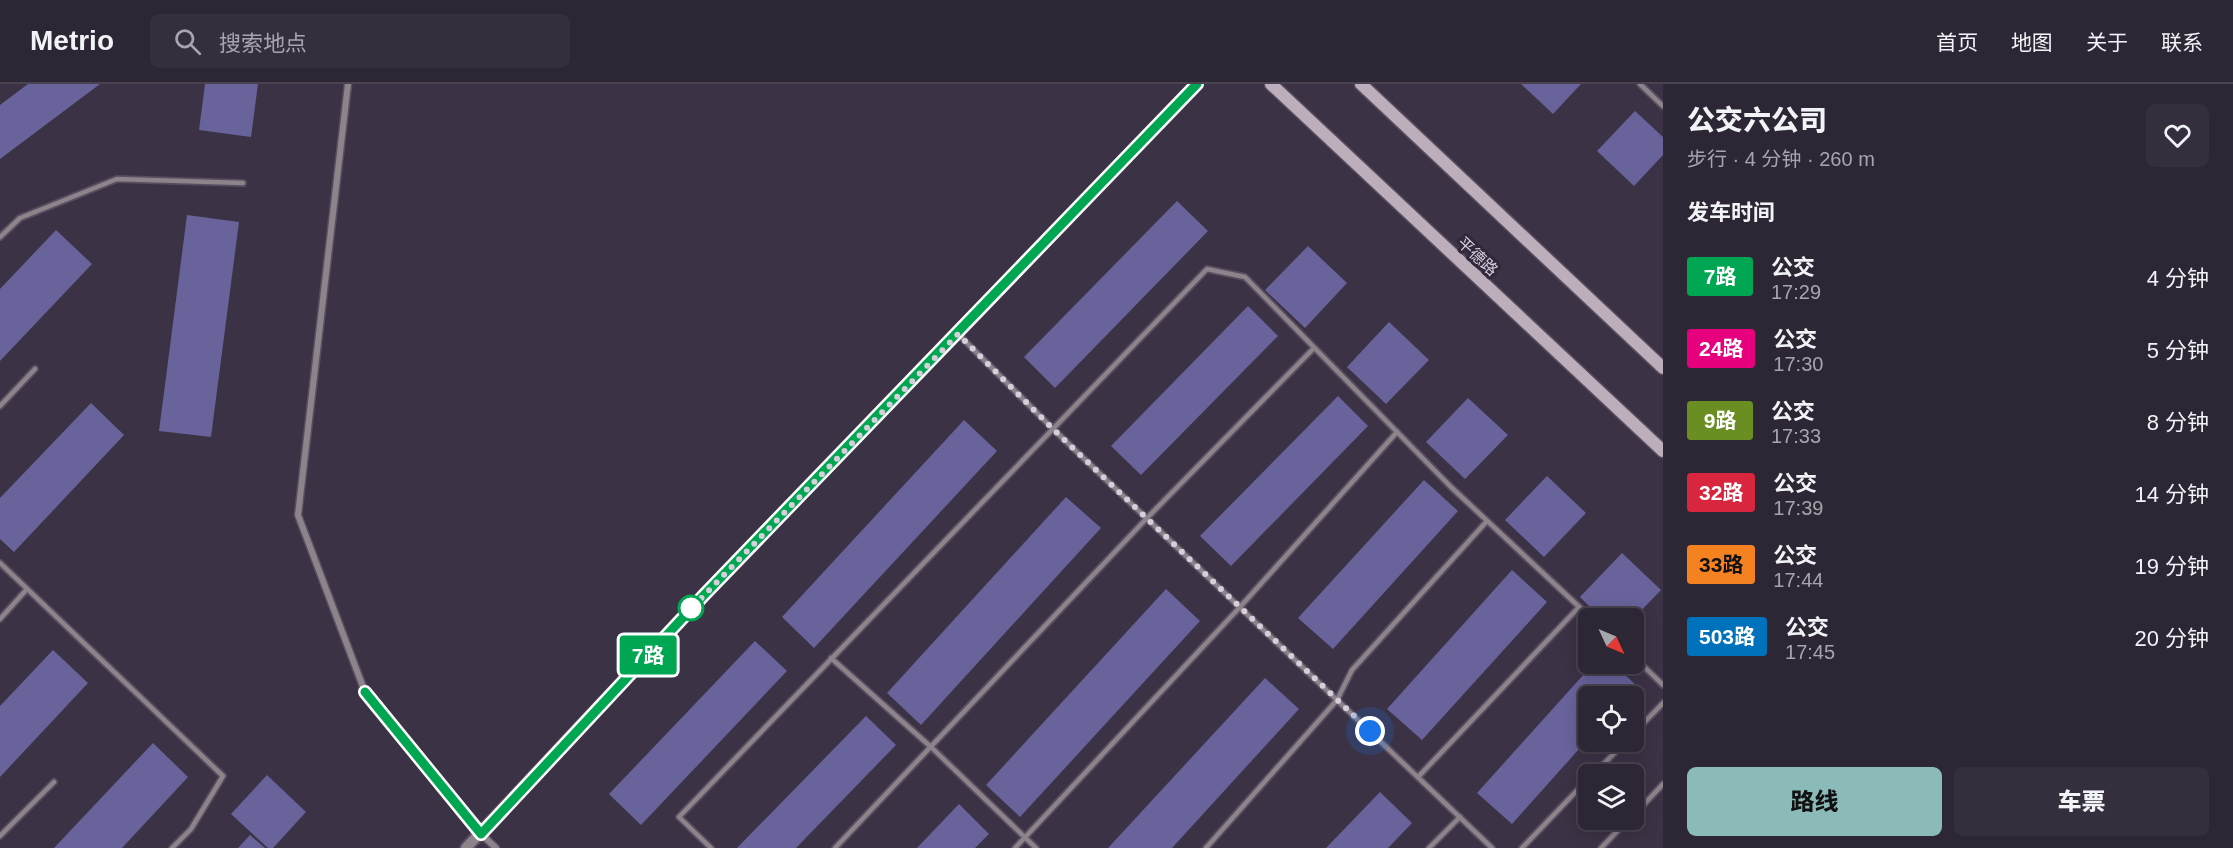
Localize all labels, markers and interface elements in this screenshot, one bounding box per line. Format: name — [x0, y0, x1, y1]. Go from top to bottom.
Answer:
search box — [150, 14, 570, 68]
text: Metrio — [30, 25, 114, 56]
icon: search — [171, 25, 204, 58]
text: 搜索地点 — [219, 31, 307, 56]
text: 首页 — [1936, 31, 1978, 54]
text: 地图 — [2011, 31, 2053, 54]
text: 关于 — [2086, 31, 2128, 54]
text: 联系 — [2161, 31, 2203, 54]
button: heart — [2146, 104, 2209, 167]
text: 公交六公司 — [1687, 105, 1827, 136]
text: 步行 · 4 分钟 · 260 m — [1687, 148, 1875, 170]
text: 发车时间 — [1687, 200, 1775, 225]
street label: 平德路 — [1454, 234, 1501, 279]
text: 公交 — [1771, 255, 1815, 280]
text: 7路 — [1704, 265, 1736, 288]
text: 4 分钟 — [2147, 266, 2209, 291]
text: 17:29 — [1771, 281, 1821, 303]
text: 公交 — [1773, 327, 1817, 352]
text: 24路 — [1699, 337, 1743, 360]
text: 5 分钟 — [2147, 338, 2209, 363]
text: 17:30 — [1773, 353, 1823, 375]
text: 公交 — [1771, 399, 1815, 424]
text: 9路 — [1704, 409, 1736, 432]
text: 8 分钟 — [2147, 410, 2209, 435]
text: 17:33 — [1771, 425, 1821, 447]
text: 公交 — [1773, 471, 1817, 496]
text: 32路 — [1699, 481, 1743, 504]
text: 14 分钟 — [2134, 482, 2209, 507]
text: 17:39 — [1773, 497, 1823, 519]
text: 公交 — [1773, 543, 1817, 568]
text: 33路 — [1699, 553, 1743, 576]
text: 19 分钟 — [2134, 554, 2209, 579]
text: 17:44 — [1773, 569, 1823, 591]
unlabelled marker — [678, 595, 704, 621]
north arrow — [1578, 608, 1644, 674]
map controls — [1578, 608, 1644, 830]
text: 公交 — [1785, 615, 1829, 640]
text: 503路 — [1699, 625, 1755, 648]
text: 20 分钟 — [2134, 626, 2209, 651]
line badge: 7路 — [621, 636, 675, 674]
text: 17:45 — [1785, 641, 1835, 663]
text: 7路 — [632, 644, 664, 667]
button: locate — [1578, 686, 1644, 752]
your location — [1355, 716, 1385, 746]
button: layers — [1578, 764, 1644, 830]
button: 路线 — [1687, 767, 1942, 836]
button: 车票 — [1954, 767, 2209, 836]

